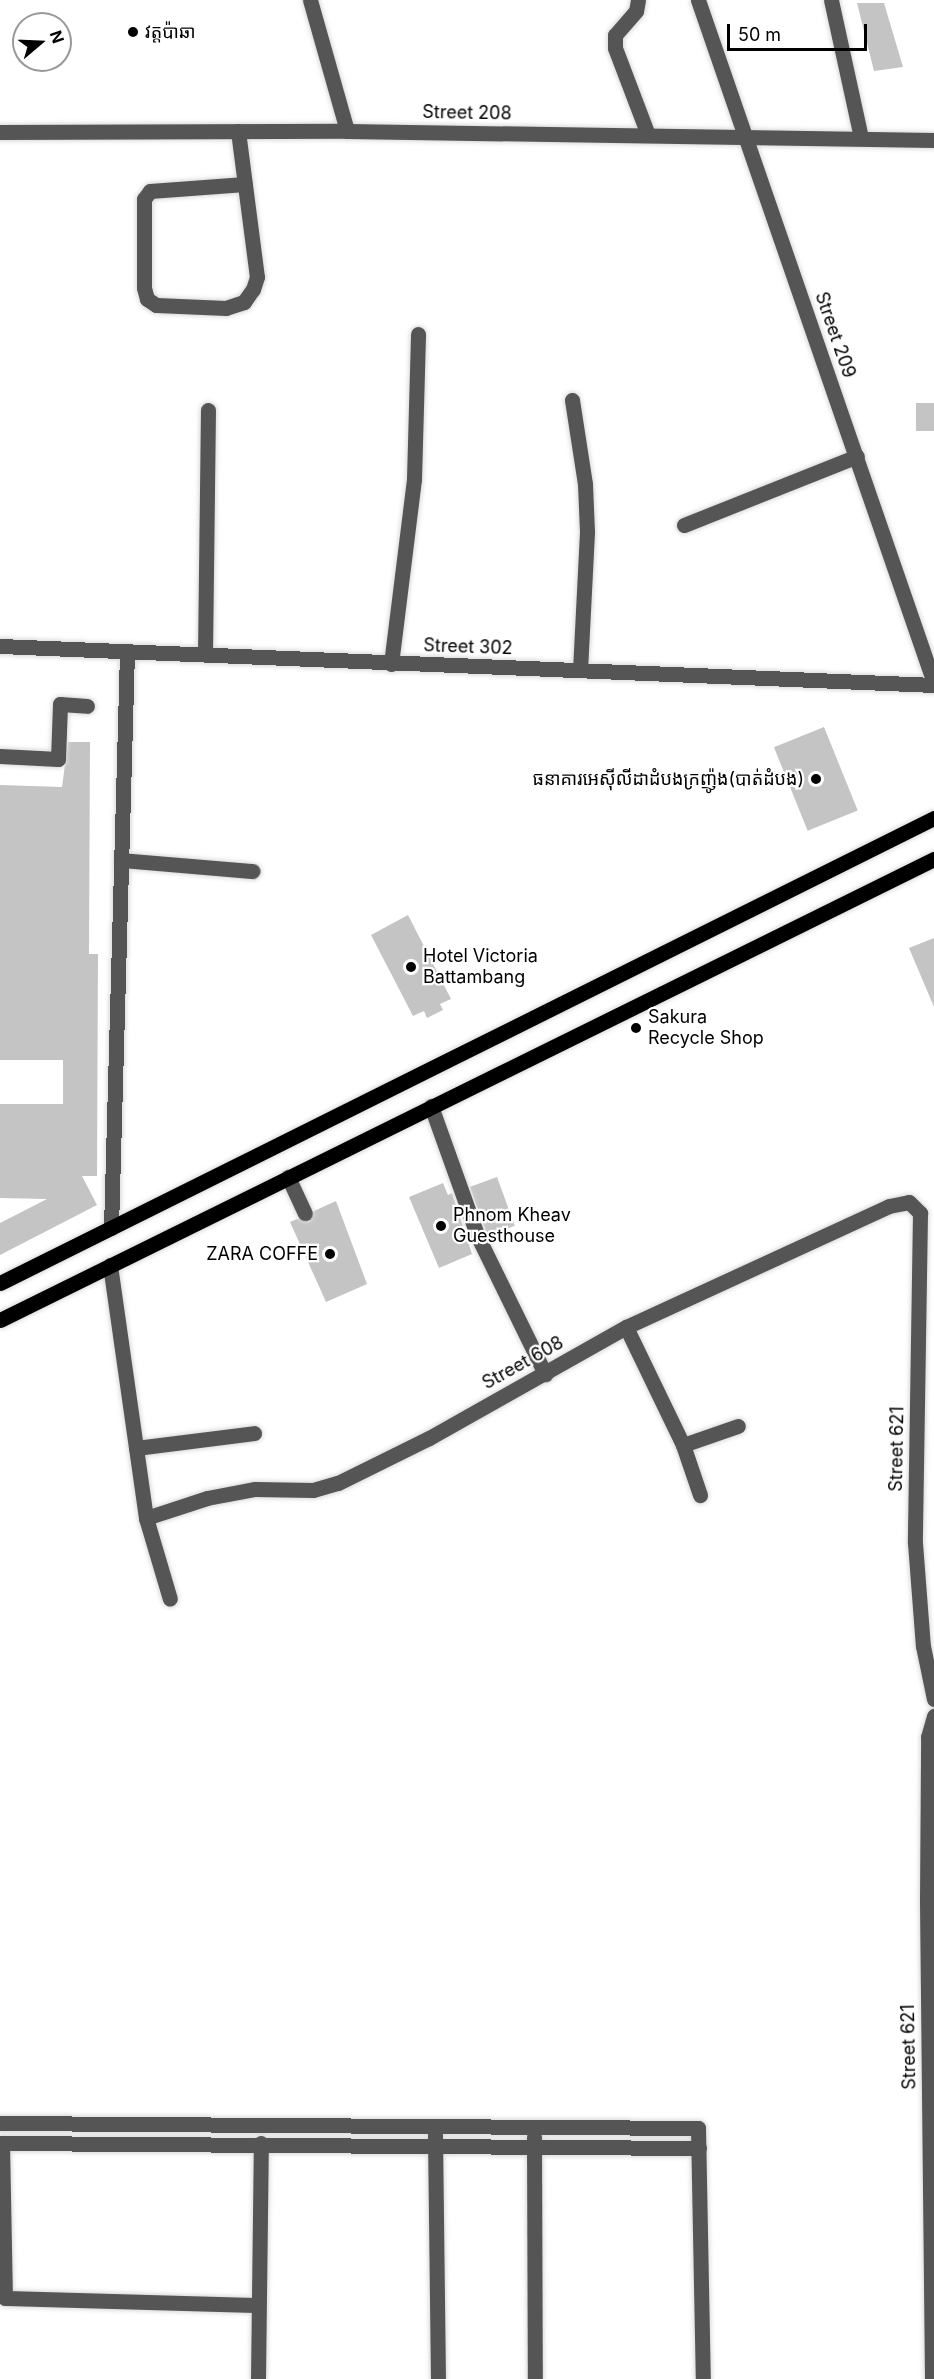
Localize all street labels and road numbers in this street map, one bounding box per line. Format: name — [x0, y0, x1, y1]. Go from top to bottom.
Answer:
street label: Street 208 — [422, 101, 512, 125]
street label: Street 209 — [810, 289, 860, 381]
street label: Street 302 — [423, 635, 513, 659]
street label: Street 608 — [479, 1332, 567, 1394]
street label: Street 621 — [885, 1406, 909, 1492]
street label: Street 621 — [897, 2004, 921, 2090]

